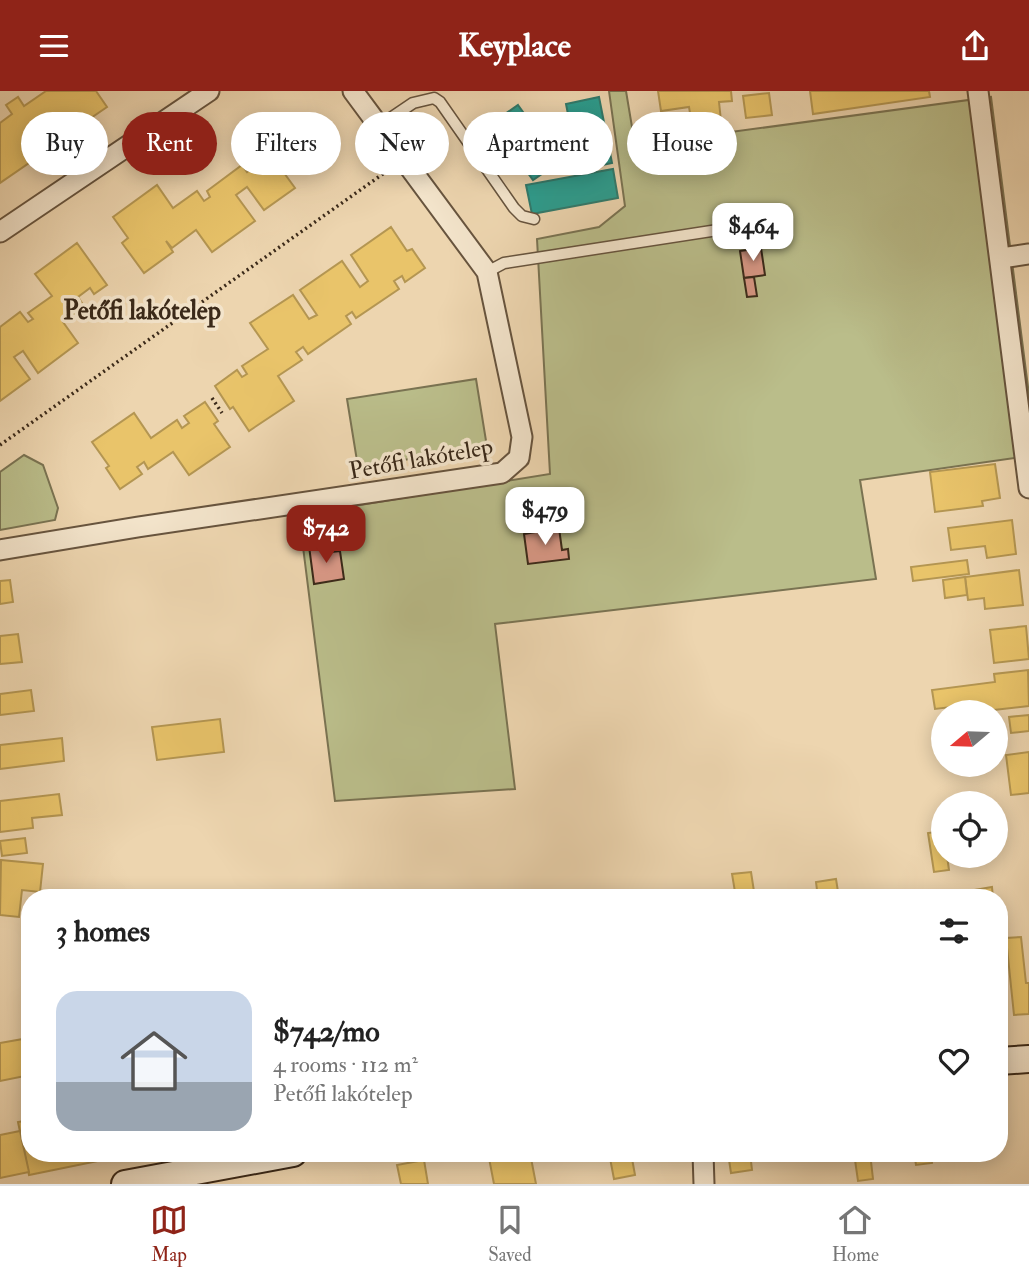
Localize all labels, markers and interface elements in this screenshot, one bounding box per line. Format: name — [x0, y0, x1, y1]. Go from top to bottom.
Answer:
text: Keyplace — [458, 26, 571, 66]
icon: menu — [35, 27, 73, 65]
icon: share — [956, 27, 994, 65]
chip: Buy — [21, 112, 108, 175]
chip: Rent — [122, 112, 217, 175]
chip: Filters — [231, 112, 341, 175]
chip: New — [355, 112, 449, 175]
chip: Apartment — [463, 112, 613, 175]
chip: House — [627, 112, 737, 175]
pin: $464 — [712, 204, 794, 263]
text: $464 — [728, 211, 778, 240]
district label: Petőfi lakótelep — [63, 295, 221, 328]
street label: Petőfi lakótelep — [347, 431, 495, 487]
pin: $479 — [504, 487, 586, 547]
text: $479 — [521, 495, 569, 524]
pin: $742 — [285, 505, 367, 565]
text: $742 — [302, 513, 350, 542]
north arrow — [931, 700, 1008, 777]
map controls — [931, 700, 1008, 868]
button: locate — [931, 791, 1008, 868]
icon: filters — [935, 912, 973, 950]
text: 3 homes — [56, 913, 150, 950]
text: $742/mo — [273, 1013, 380, 1050]
icon: home — [112, 1019, 196, 1103]
icon: heart — [935, 1042, 973, 1080]
text: 4 rooms · 112 m² — [273, 1050, 418, 1079]
text: Petőfi lakótelep — [273, 1079, 413, 1108]
tab: Map — [150, 1201, 188, 1267]
tab: Saved — [488, 1201, 532, 1267]
tab: Home — [832, 1201, 879, 1267]

